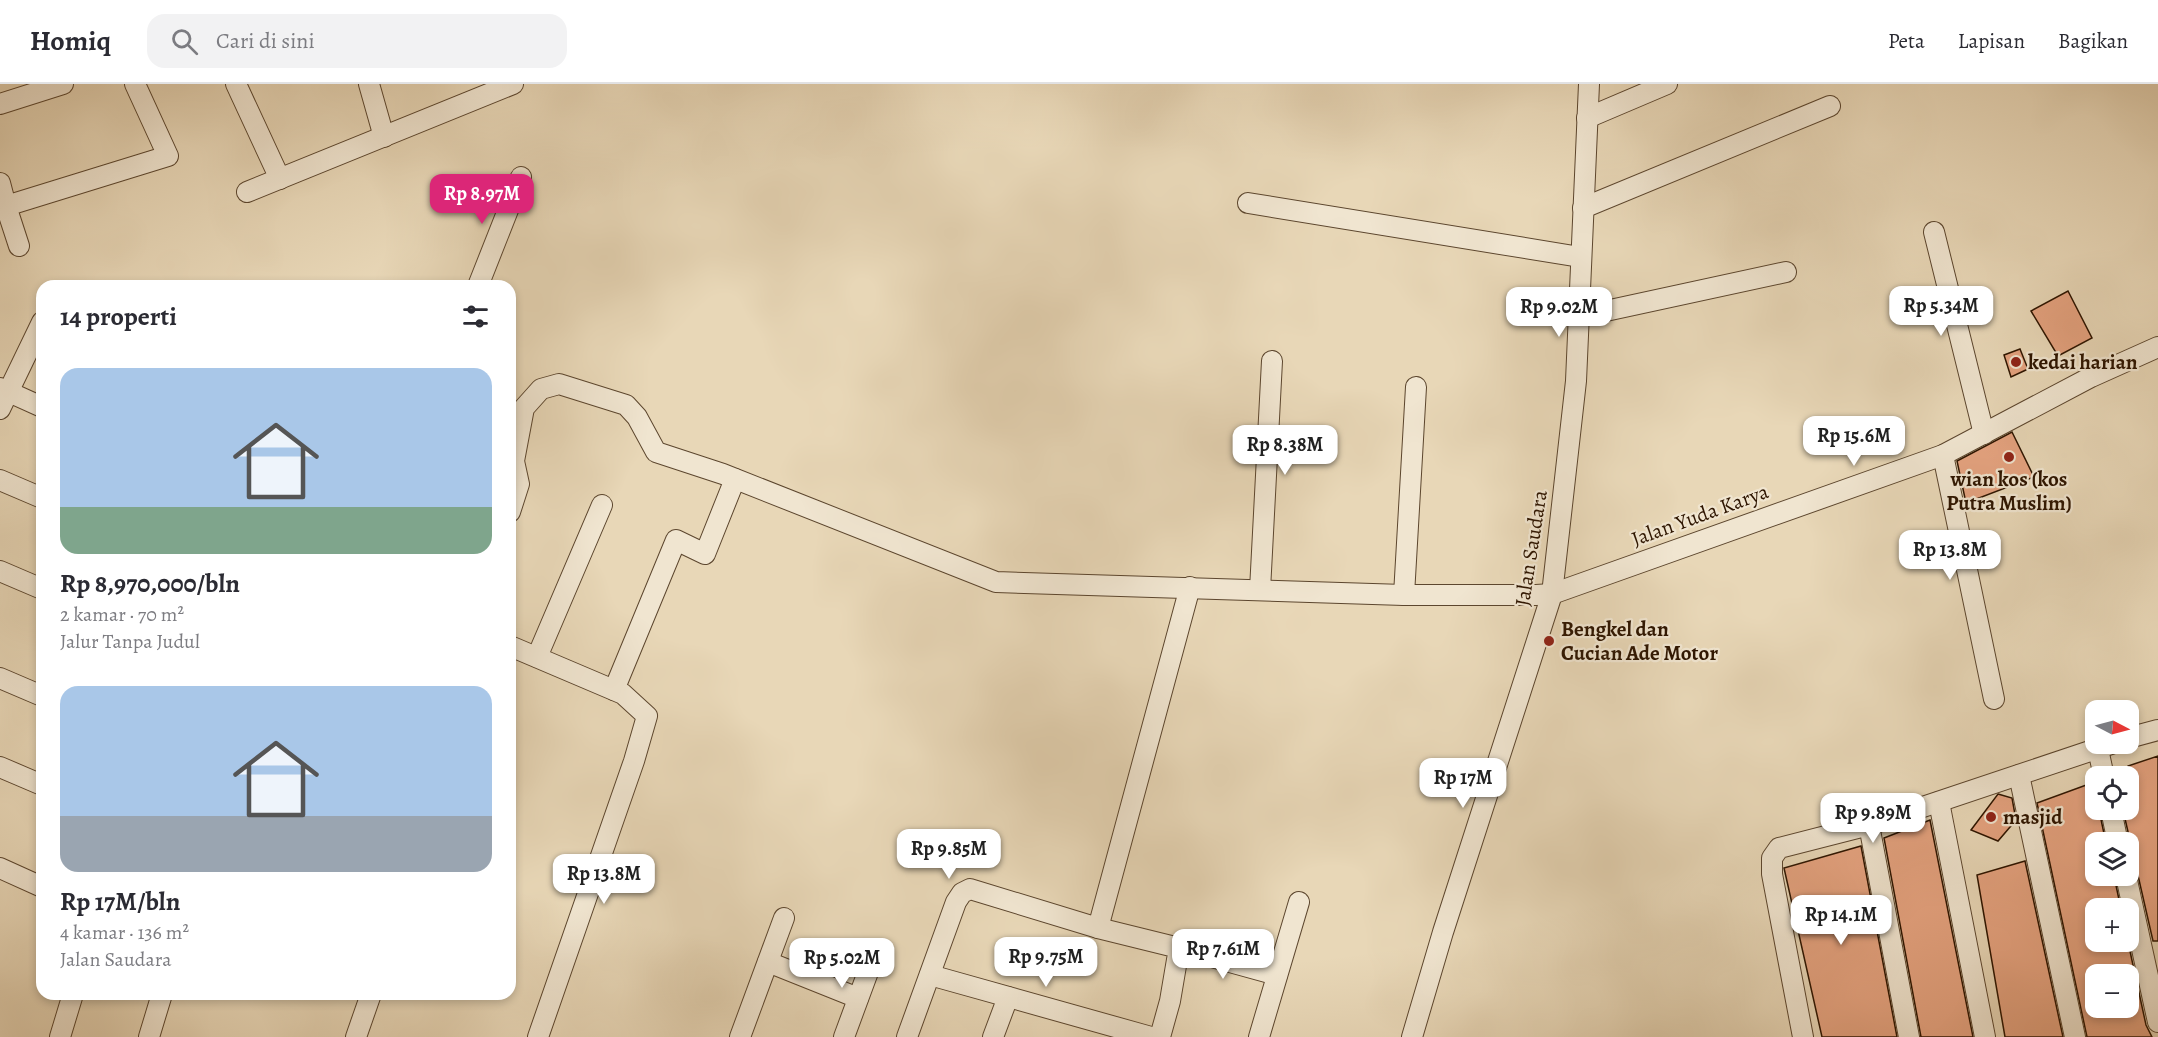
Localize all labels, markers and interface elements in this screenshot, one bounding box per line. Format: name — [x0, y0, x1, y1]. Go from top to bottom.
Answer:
search box — [147, 14, 567, 68]
text: Homiq — [30, 22, 111, 60]
icon: search — [168, 25, 201, 58]
text: Cari di sini — [216, 26, 315, 56]
text: Peta — [1888, 27, 1925, 55]
text: Lapisan — [1958, 27, 2025, 55]
text: Bagikan — [2058, 27, 2128, 55]
pin: Rp 8.97M — [420, 174, 544, 225]
text: Rp 8.97M — [444, 180, 520, 207]
pin: Rp 5.34M — [1879, 286, 2003, 337]
pin: Rp 9.02M — [1497, 287, 1621, 338]
text: Rp 5.34M — [1903, 292, 1979, 319]
text: Rp 9.02M — [1520, 293, 1598, 320]
text: 14 properti — [60, 299, 177, 334]
icon: filters — [459, 300, 492, 333]
place label: kedai harian — [2028, 348, 2138, 376]
marker: kedai harian — [2009, 355, 2023, 369]
icon: home — [222, 407, 330, 515]
pin: Rp 15.6M — [1792, 416, 1916, 467]
text: Rp 15.6M — [1817, 422, 1891, 449]
pin: Rp 8.38M — [1223, 425, 1347, 476]
text: Rp 8.38M — [1247, 431, 1323, 458]
marker: wian kos (kos Putra Muslim) — [2002, 450, 2016, 464]
place label: wian kos (kos Putra Muslim) — [1946, 465, 2072, 517]
street label: Jalan Yuda Karya — [1628, 477, 1773, 553]
street label: Jalan Saudara — [1508, 488, 1554, 608]
pin: Rp 13.8M — [1888, 530, 2012, 581]
text: Rp 13.8M — [1913, 536, 1987, 563]
text: Rp 8,970,000/bln — [60, 566, 240, 601]
text: 2 kamar · 70 m² — [60, 601, 184, 628]
place label: Bengkel dan Cucian Ade Motor — [1561, 615, 1718, 667]
text: Jalur Tanpa Judul — [60, 628, 200, 655]
marker: Bengkel dan Cucian Ade Motor — [1542, 634, 1556, 648]
north arrow — [2085, 700, 2139, 754]
map controls — [2085, 700, 2139, 1018]
icon: home — [222, 725, 330, 833]
pin: Rp 17M — [1414, 758, 1512, 809]
text: Rp 17M — [1433, 764, 1493, 791]
button: locate — [2085, 766, 2139, 820]
pin: Rp 9.89M — [1811, 793, 1935, 844]
text: Rp 9.89M — [1834, 799, 1912, 826]
place label: masjid — [2003, 803, 2063, 831]
marker: masjid — [1984, 810, 1998, 824]
pin: Rp 9.85M — [887, 829, 1011, 880]
button: layers — [2085, 832, 2139, 886]
text: Rp 9.85M — [911, 835, 987, 862]
pin: Rp 13.8M — [542, 854, 666, 905]
text: Rp 13.8M — [567, 860, 641, 887]
text: Rp 17M/bln — [60, 884, 180, 919]
pin: Rp 14.1M — [1779, 895, 1903, 946]
button: + — [2085, 898, 2139, 952]
text: Rp 14.1M — [1805, 901, 1877, 928]
text: 4 kamar · 136 m² — [60, 919, 189, 946]
pin: Rp 7.61M — [1161, 929, 1285, 980]
text: Rp 7.61M — [1186, 935, 1260, 962]
pin: Rp 9.75M — [984, 937, 1108, 988]
pin: Rp 5.02M — [780, 938, 904, 989]
text: Rp 9.75M — [1008, 943, 1084, 970]
text: Rp 5.02M — [803, 944, 881, 971]
text: Jalan Saudara — [60, 946, 172, 973]
button: − — [2085, 964, 2139, 1018]

